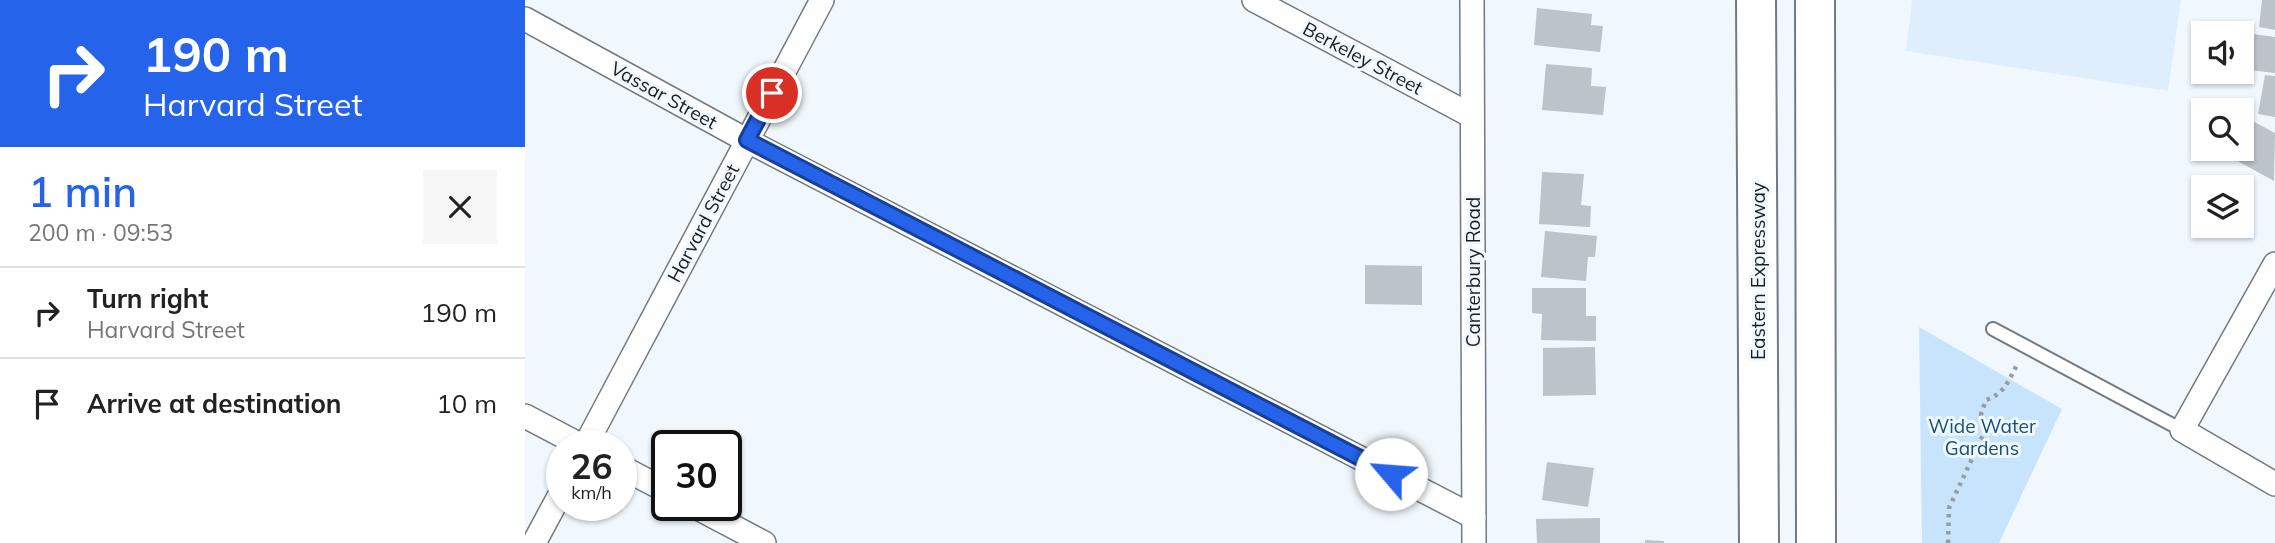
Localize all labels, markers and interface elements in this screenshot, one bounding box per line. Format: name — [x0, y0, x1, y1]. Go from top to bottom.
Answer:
street label: Berkeley Street — [1299, 16, 1427, 100]
map controls — [2191, 21, 2254, 238]
button: sound — [2191, 21, 2254, 84]
text: 190 m — [143, 23, 289, 84]
icon: right — [28, 28, 119, 119]
street label: Vassar Street — [606, 56, 722, 134]
pin — [742, 63, 802, 123]
icon: arrive — [753, 74, 791, 112]
text: Harvard Street — [143, 84, 363, 124]
button: search — [2191, 98, 2254, 161]
street label: Harvard Street — [662, 159, 744, 286]
text: 1 min — [28, 165, 137, 218]
button: close — [423, 170, 497, 244]
button: layers — [2191, 175, 2254, 238]
street label: Eastern Expressway — [1746, 182, 1770, 360]
street label: Canterbury Road — [1461, 197, 1485, 347]
text: 200 m · 09:53 — [28, 218, 173, 247]
text: Turn right — [87, 282, 208, 315]
icon: right — [28, 294, 66, 332]
text: 190 m — [421, 296, 497, 329]
text: Harvard Street — [87, 315, 245, 344]
icon: arrive — [28, 385, 66, 423]
text: Arrive at destination — [87, 387, 342, 420]
text: 10 m — [436, 387, 497, 420]
park label: Wide Water Gardens — [1928, 414, 2036, 460]
speed limit sign: 30 — [651, 430, 742, 521]
position arrow — [1354, 437, 1428, 511]
text: 26 — [570, 444, 613, 488]
text: km/h — [571, 481, 612, 504]

